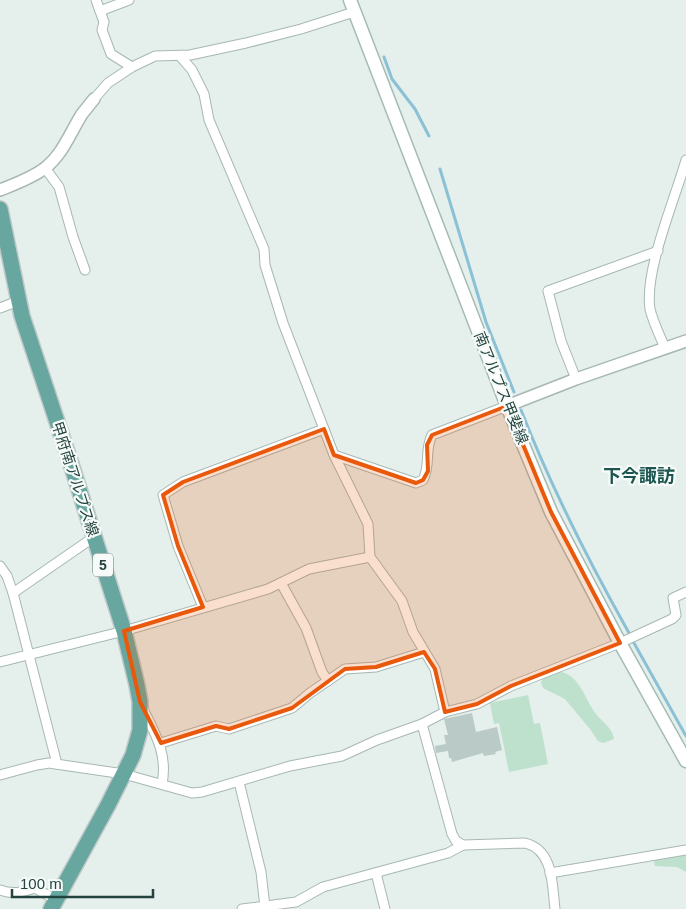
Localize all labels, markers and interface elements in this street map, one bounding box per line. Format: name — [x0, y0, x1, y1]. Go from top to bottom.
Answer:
street label: 南アルプス甲斐線 — [471, 329, 532, 447]
street label: 甲府南アルプス線 — [49, 419, 102, 538]
district label: 下今諏訪 — [603, 466, 675, 486]
road number: 5 — [93, 554, 113, 576]
scale bar — [12, 866, 154, 898]
text: 100 m — [20, 875, 62, 892]

